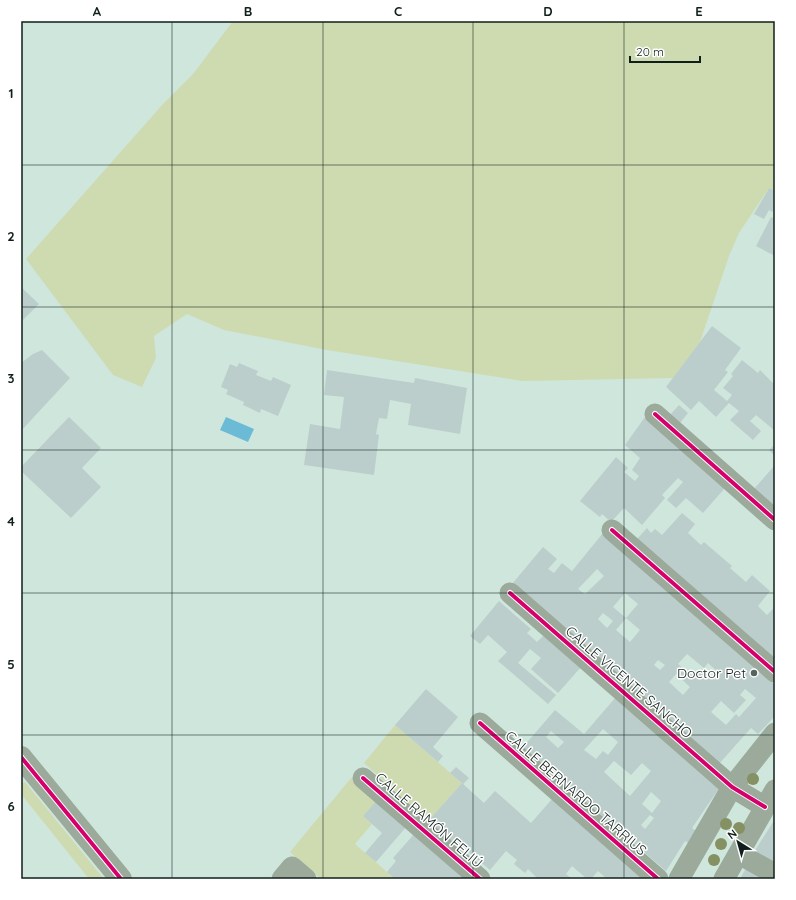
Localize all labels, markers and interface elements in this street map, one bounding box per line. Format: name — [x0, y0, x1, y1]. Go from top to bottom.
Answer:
text: A — [93, 3, 102, 19]
text: B — [244, 3, 252, 19]
text: C — [394, 3, 402, 19]
text: D — [543, 3, 553, 19]
text: E — [695, 3, 703, 19]
scale bar — [630, 38, 700, 64]
text: 20 m — [636, 44, 664, 59]
text: 1 — [8, 85, 14, 101]
text: 2 — [7, 228, 15, 244]
text: 3 — [8, 370, 15, 386]
text: 4 — [7, 513, 15, 529]
street label: CALLE VICENTE SANCHO — [562, 622, 696, 742]
text: 5 — [7, 656, 15, 672]
place label: Doctor Pet — [677, 664, 746, 682]
marker: Doctor Pet — [749, 668, 759, 678]
street label: CALLE BERNARDO TARRIUS — [502, 727, 650, 859]
street label: CALLE RAMÓN FELIÚ — [372, 768, 486, 872]
text: 6 — [7, 798, 15, 814]
north arrow — [718, 822, 758, 862]
text: N — [725, 826, 739, 842]

